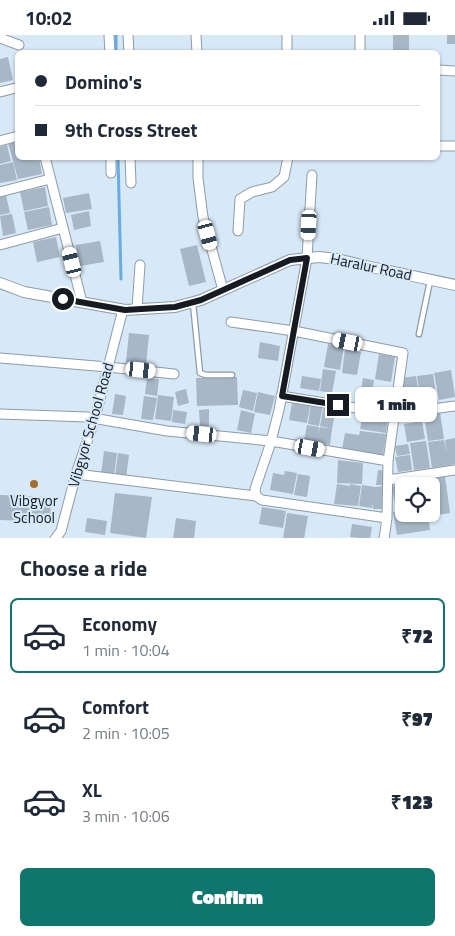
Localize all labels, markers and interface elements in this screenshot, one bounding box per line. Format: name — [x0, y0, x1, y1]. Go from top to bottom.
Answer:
text: 10:02 — [25, 3, 72, 32]
text: Domino's — [65, 67, 142, 96]
text: 9th Cross Street — [65, 115, 197, 144]
car — [300, 210, 317, 240]
car — [196, 219, 219, 251]
car — [61, 246, 82, 278]
street label: Haralur Road — [328, 247, 414, 286]
route start — [52, 288, 74, 310]
car — [331, 332, 364, 352]
street label: Vibgyor School Road — [62, 360, 119, 490]
car — [125, 361, 156, 379]
callout: 1 min — [356, 387, 438, 423]
text: 1 min — [376, 392, 416, 416]
route end — [327, 394, 349, 416]
car — [186, 425, 217, 443]
car — [293, 438, 326, 458]
map controls — [395, 477, 440, 522]
button: locate — [395, 477, 440, 522]
marker: Vibgyor School — [28, 478, 40, 490]
place label: Vibgyor School — [10, 489, 58, 529]
text: Choose a ride — [20, 551, 147, 585]
text: Economy — [82, 609, 157, 638]
icon: car — [22, 613, 67, 658]
text: ₹72 — [401, 621, 433, 650]
text: 1 min · 10:04 — [82, 638, 170, 662]
text: Comfort — [82, 692, 149, 721]
icon: car — [22, 696, 67, 741]
text: ₹97 — [401, 704, 433, 733]
text: 2 min · 10:05 — [82, 721, 170, 745]
text: XL — [82, 775, 102, 804]
icon: car — [22, 779, 67, 824]
text: ₹123 — [391, 787, 433, 816]
text: 3 min · 10:06 — [82, 804, 170, 828]
button: Confirm — [20, 868, 435, 926]

